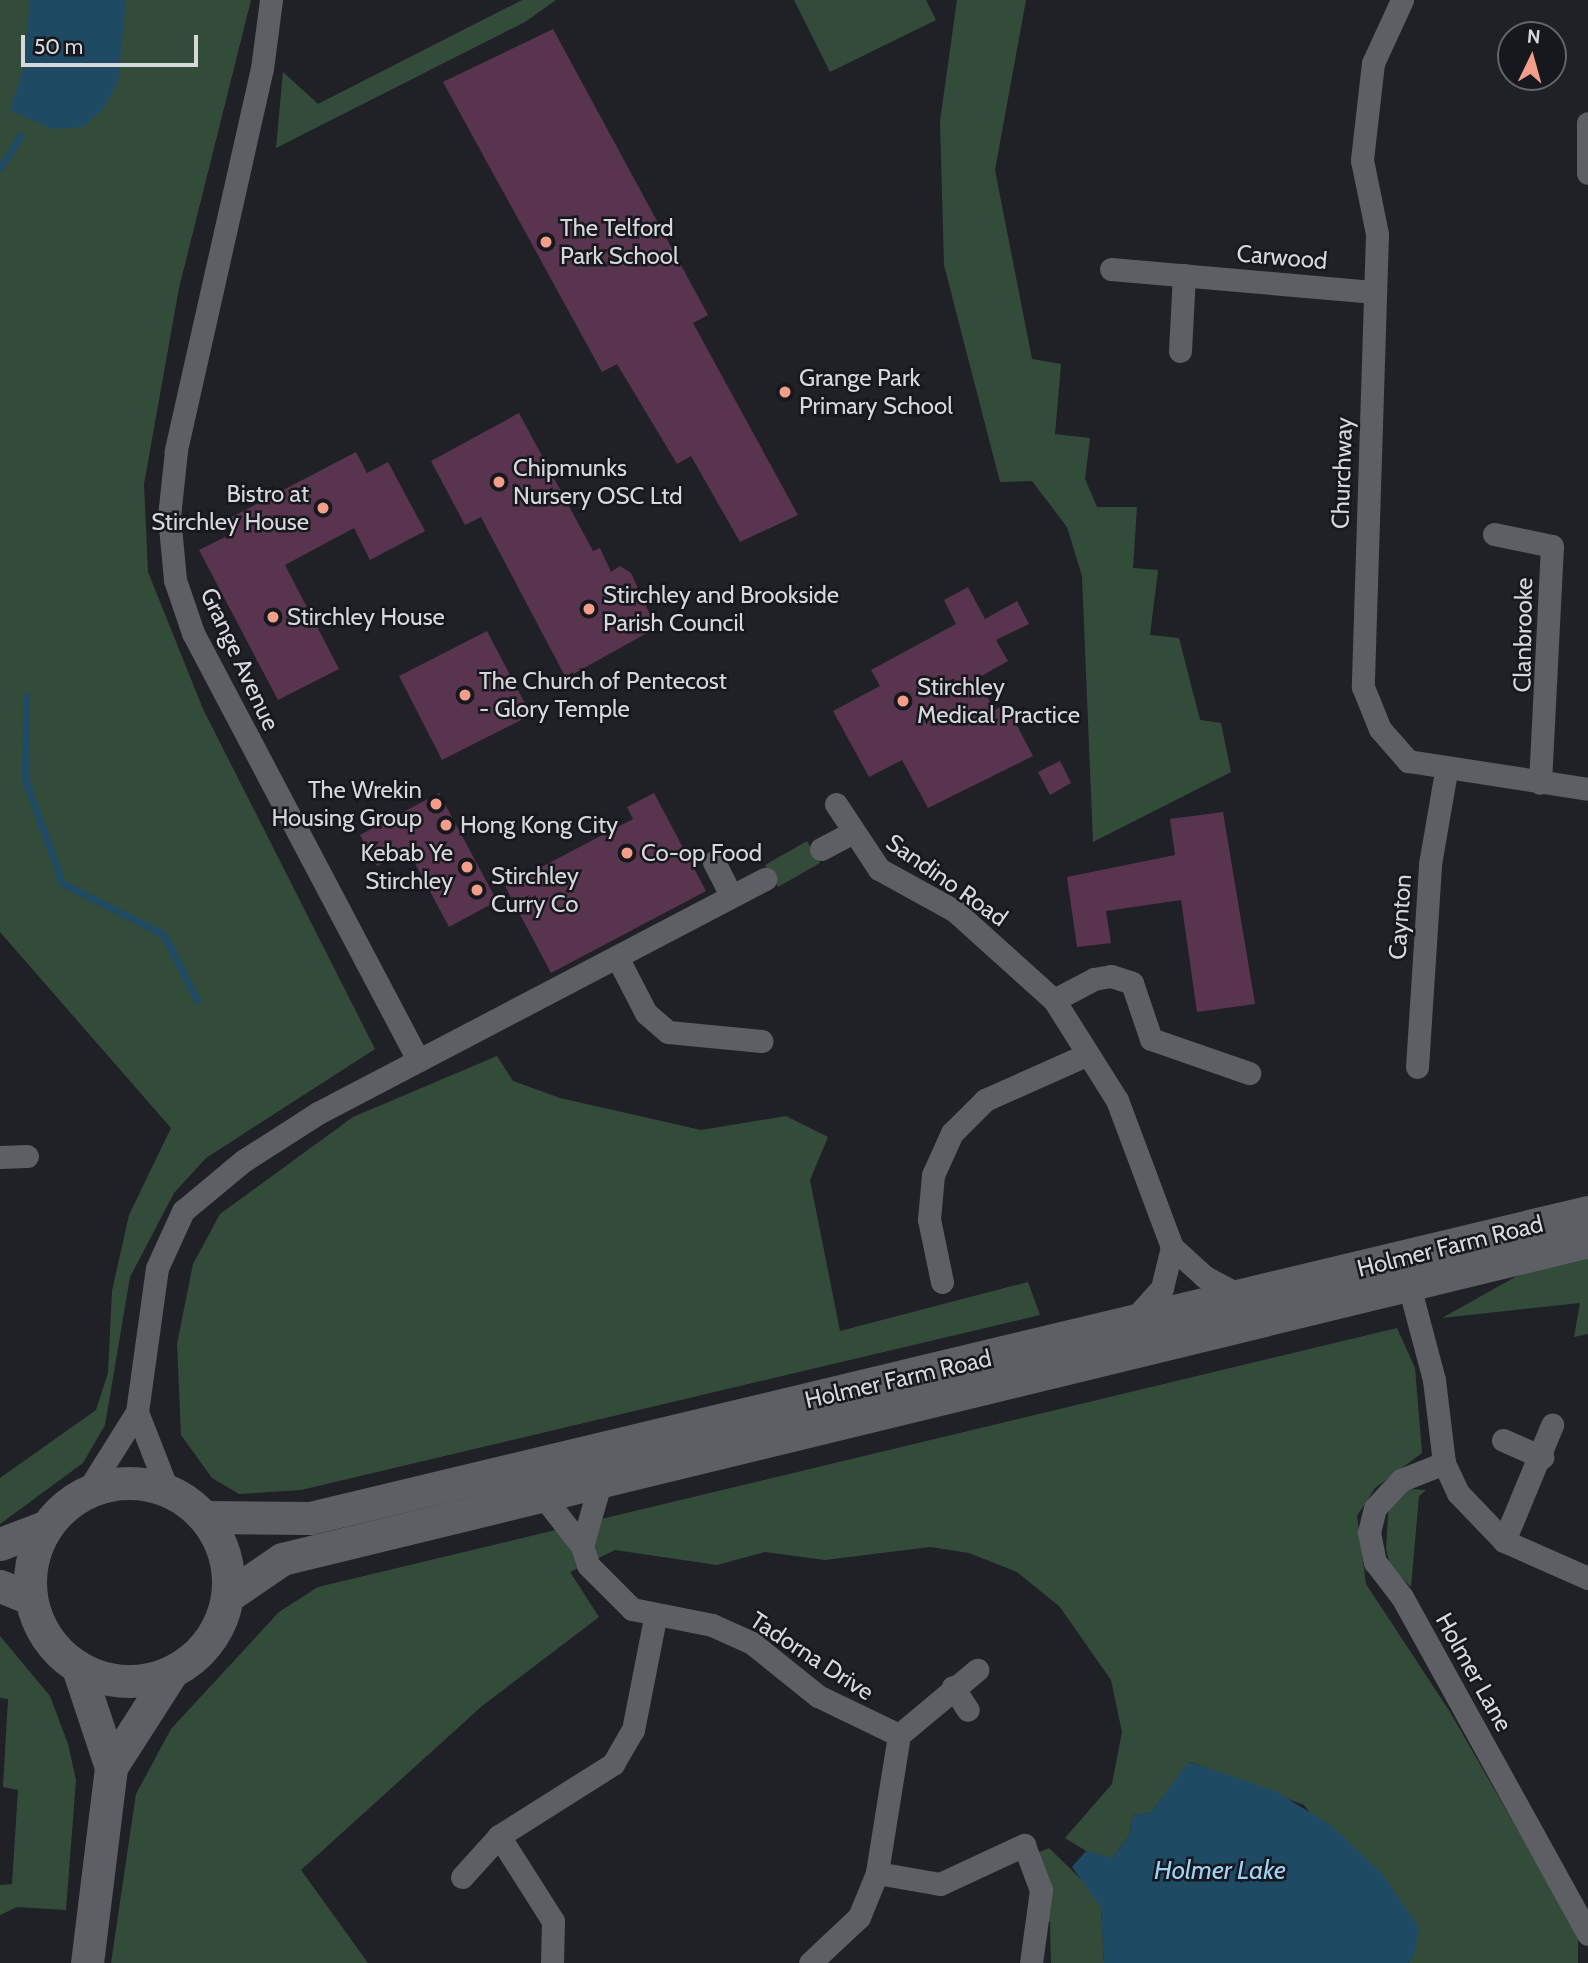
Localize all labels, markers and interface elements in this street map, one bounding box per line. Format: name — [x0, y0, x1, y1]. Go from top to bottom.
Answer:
scale bar — [24, 21, 201, 65]
north arrow — [1497, 21, 1567, 91]
text: N — [1526, 25, 1541, 49]
text: 50 m — [34, 34, 83, 59]
place label: The Telford Park School — [560, 214, 679, 270]
marker: The Telford Park School — [538, 234, 554, 250]
street label: Carwood — [1235, 239, 1329, 275]
place label: Grange Park Primary School — [799, 364, 953, 420]
marker: Grange Park Primary School — [777, 384, 793, 400]
street label: Churchway — [1326, 417, 1358, 529]
place label: Chipmunks Nursery OSC Ltd — [513, 454, 683, 510]
marker: Chipmunks Nursery OSC Ltd — [491, 474, 507, 490]
place label: Bistro at Stirchley House — [151, 480, 309, 536]
marker: Bistro at Stirchley House — [315, 500, 331, 516]
street label: Clanbrooke — [1508, 577, 1538, 693]
place label: Stirchley and Brookside Parish Council — [603, 581, 839, 637]
street label: Grange Avenue — [194, 583, 286, 735]
marker: Stirchley and Brookside Parish Council — [581, 601, 597, 617]
place label: Stirchley House — [287, 603, 445, 631]
marker: Stirchley House — [265, 609, 281, 625]
place label: The Church of Pentecost - Glory Temple — [479, 667, 727, 723]
place label: Stirchley Medical Practice — [917, 673, 1080, 729]
marker: The Church of Pentecost - Glory Temple — [457, 687, 473, 703]
marker: Stirchley Medical Practice — [895, 693, 911, 709]
place label: The Wrekin Housing Group — [271, 776, 422, 832]
marker: The Wrekin Housing Group — [428, 796, 444, 812]
place label: Hong Kong City — [460, 811, 618, 839]
marker: Hong Kong City — [438, 817, 454, 833]
street label: Sandino Road — [881, 828, 1013, 932]
place label: Kebab Ye Stirchley — [361, 839, 453, 895]
place label: Co-op Food — [641, 839, 762, 867]
marker: Co-op Food — [619, 845, 635, 861]
marker: Kebab Ye Stirchley — [459, 859, 475, 875]
place label: Stirchley Curry Co — [491, 862, 579, 918]
street label: Caynton — [1383, 873, 1417, 961]
marker: Stirchley Curry Co — [469, 882, 485, 898]
street label: Holmer Farm Road — [1354, 1209, 1546, 1283]
street label: Holmer Farm Road — [802, 1344, 994, 1414]
street label: Tadorna Drive — [745, 1605, 879, 1707]
street label: Holmer Lane — [1430, 1608, 1518, 1736]
water label: Holmer Lake — [1154, 1855, 1286, 1887]

